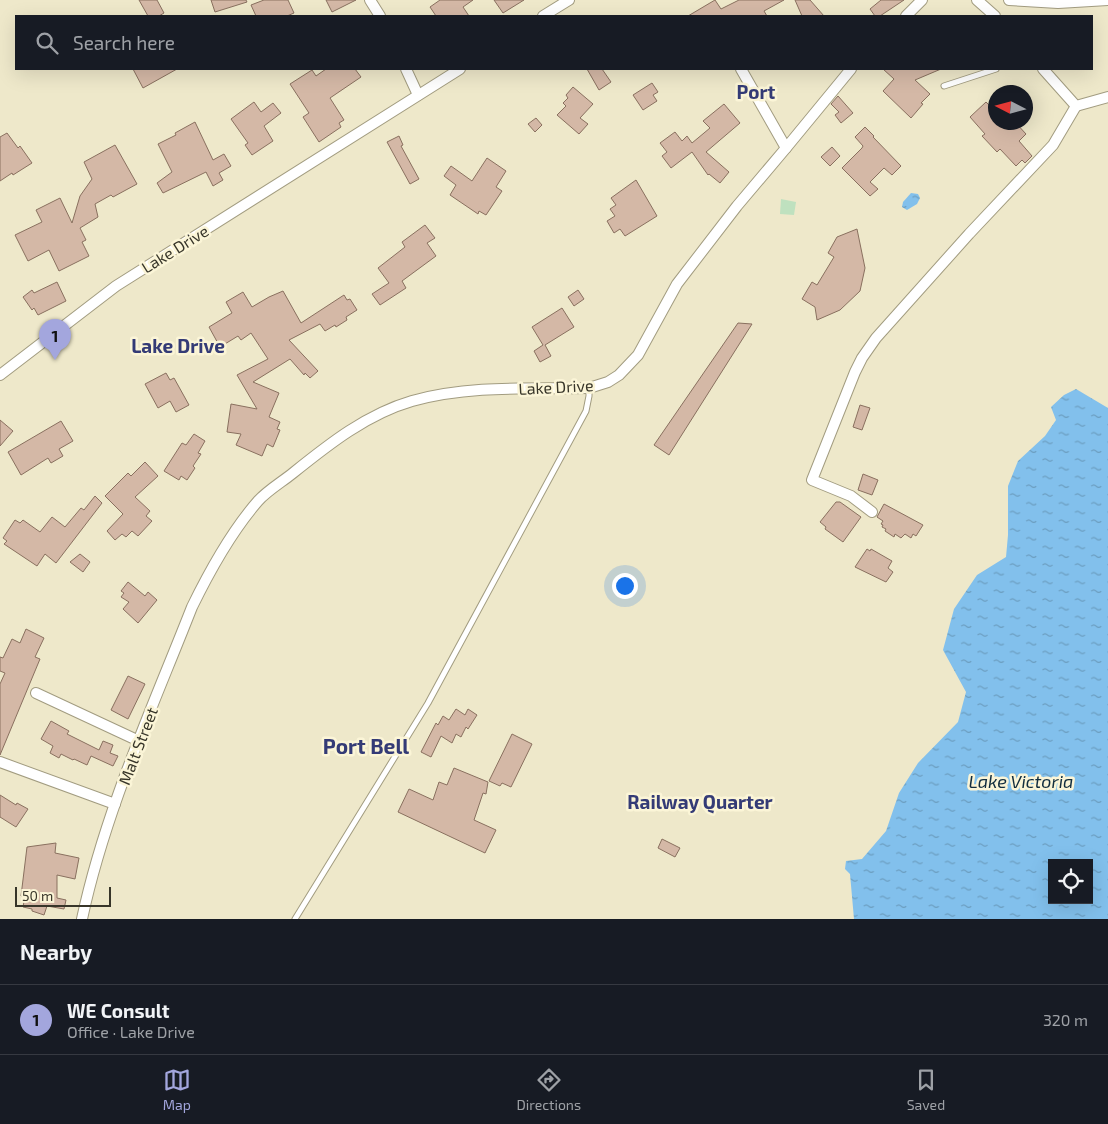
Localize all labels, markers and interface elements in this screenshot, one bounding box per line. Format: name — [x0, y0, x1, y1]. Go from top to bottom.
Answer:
search box — [15, 15, 1093, 70]
icon: search — [33, 29, 61, 57]
text: Search here — [73, 31, 175, 54]
district label: Port — [737, 80, 776, 103]
north arrow — [988, 85, 1033, 130]
street label: Lake Drive — [138, 221, 212, 277]
pin: 1 — [39, 319, 71, 360]
district label: Lake Drive — [131, 334, 225, 357]
street label: Lake Drive — [518, 375, 594, 398]
your location — [612, 573, 638, 599]
street label: Malt Street — [114, 704, 161, 787]
district label: Port Bell — [323, 733, 409, 758]
water label: Lake Victoria — [969, 770, 1073, 792]
district label: Railway Quarter — [627, 790, 773, 814]
map controls — [1048, 859, 1093, 904]
button: locate — [1048, 859, 1093, 904]
scale bar — [15, 884, 111, 907]
text: 50 m — [22, 887, 53, 904]
text: Nearby — [20, 939, 92, 964]
text: WE Consult — [67, 999, 170, 1022]
text: 1 — [33, 1010, 39, 1029]
text: 320 m — [1043, 1010, 1088, 1029]
text: Office · Lake Drive — [67, 1022, 195, 1041]
tab: Map — [163, 1066, 191, 1113]
tab: Directions — [517, 1066, 581, 1113]
tab: Saved — [907, 1066, 945, 1113]

